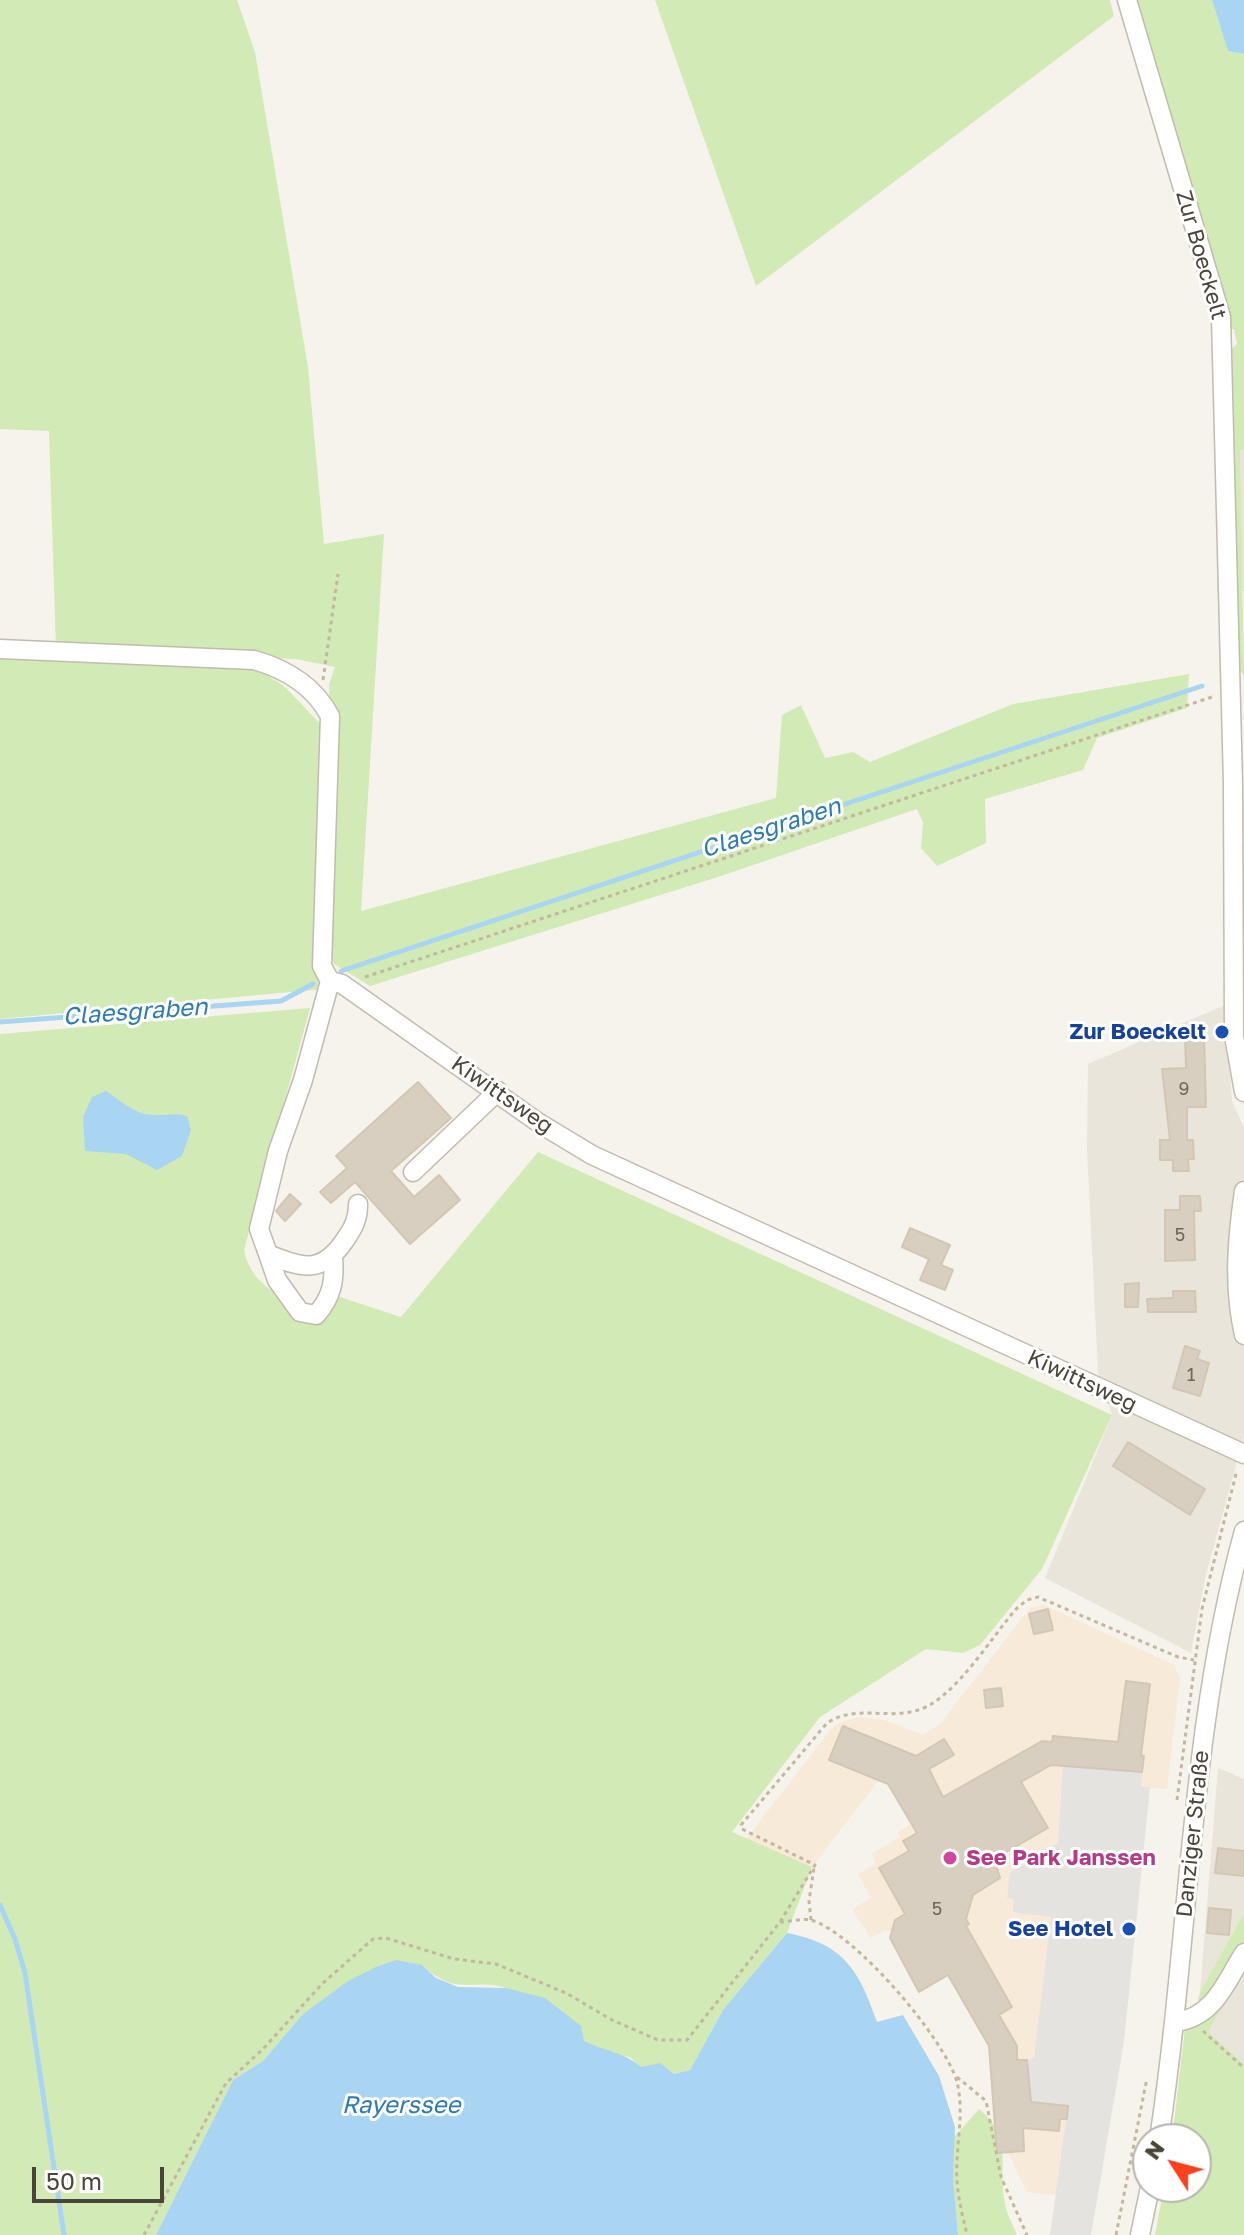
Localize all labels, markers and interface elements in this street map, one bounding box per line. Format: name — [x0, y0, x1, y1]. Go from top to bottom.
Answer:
street label: Zur Boeckelt — [1170, 187, 1232, 323]
water label: Claesgraben — [698, 792, 844, 864]
water label: Claesgraben — [62, 993, 208, 1031]
place label: Zur Boeckelt — [1070, 1019, 1206, 1045]
marker: Zur Boeckelt — [1213, 1023, 1231, 1041]
street label: Kiwittsweg — [446, 1050, 558, 1140]
house number: 9 — [1179, 1078, 1189, 1100]
house number: 5 — [1175, 1224, 1185, 1246]
street label: Kiwittsweg — [1023, 1344, 1141, 1418]
house number: 1 — [1187, 1364, 1195, 1386]
street label: Danziger Straße — [1171, 1749, 1215, 1919]
place label: See Park Janssen — [966, 1845, 1156, 1871]
marker: See Park Janssen — [941, 1849, 959, 1867]
house number: 5 — [932, 1898, 942, 1920]
place label: See Hotel — [1008, 1916, 1113, 1942]
marker: See Hotel — [1120, 1920, 1138, 1938]
water label: Rayerssee — [342, 2091, 460, 2119]
north arrow — [1132, 2123, 1212, 2203]
text: N — [1138, 2135, 1170, 2164]
scale bar — [36, 2151, 168, 2201]
text: 50 m — [46, 2166, 102, 2195]

